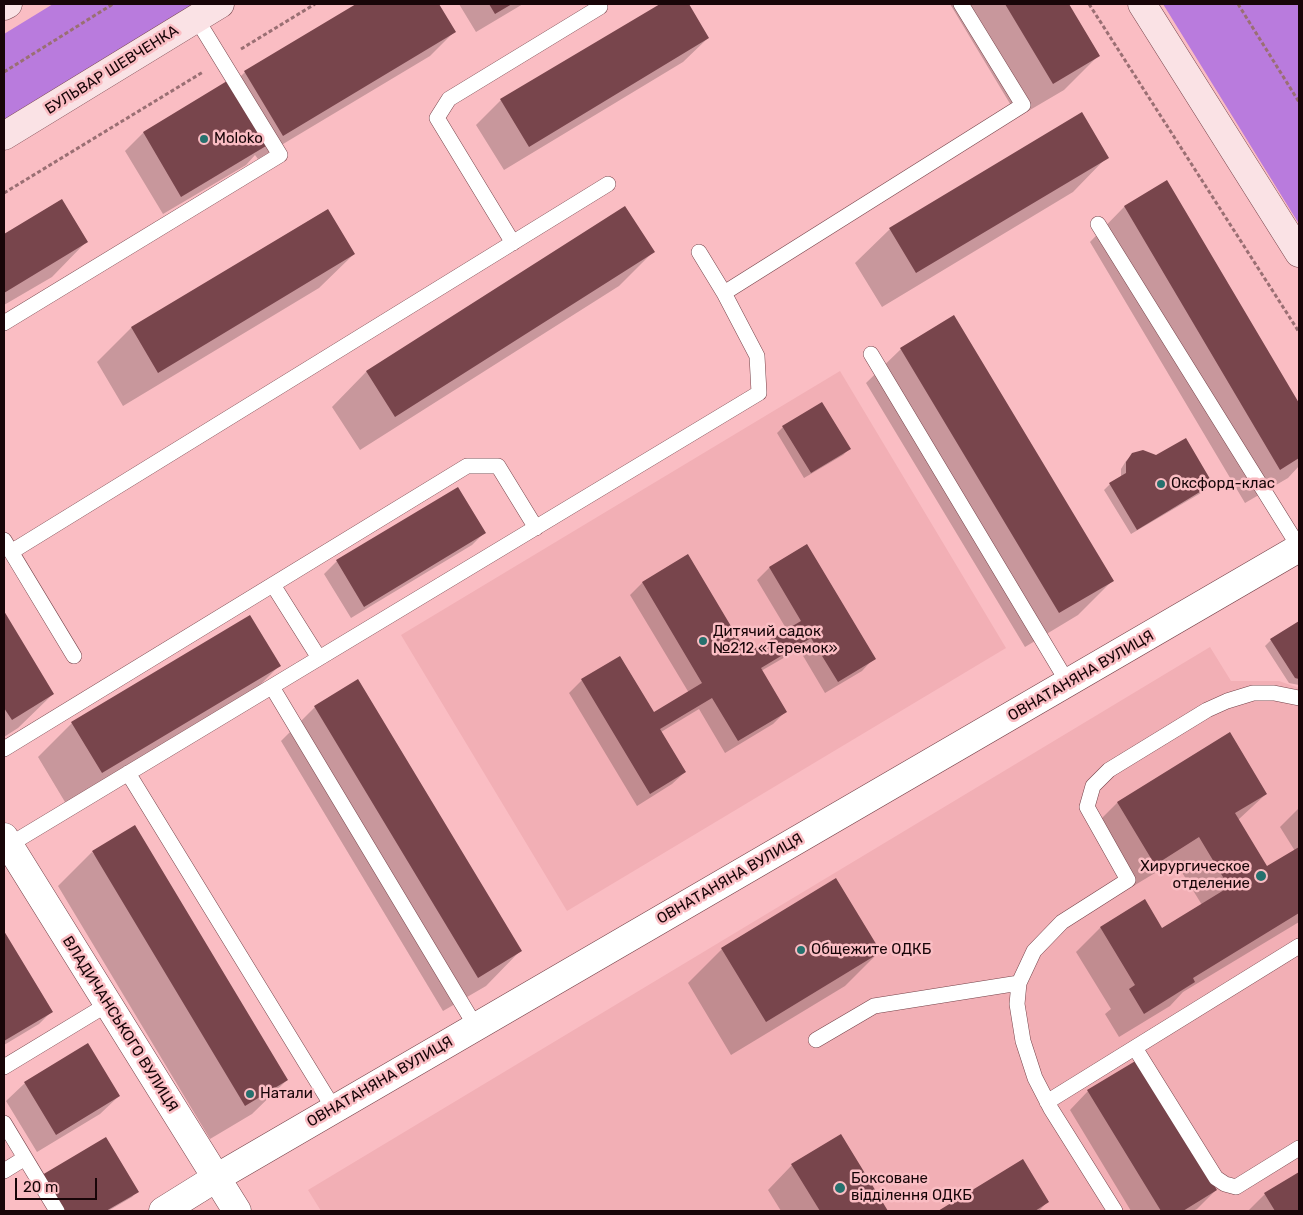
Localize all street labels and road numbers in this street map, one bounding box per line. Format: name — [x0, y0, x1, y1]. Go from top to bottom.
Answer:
street label: БУЛЬВАР ШЕВЧЕНКА — [42, 22, 182, 118]
street label: ОВНАТАНЯНА ВУЛИЦЯ — [1005, 627, 1157, 725]
street label: ОВНАТАНЯНА ВУЛИЦЯ — [654, 830, 806, 928]
street label: ВЛАДИЧАНСЬКОГО ВУЛИЦЯ — [58, 933, 182, 1115]
street label: ОВНАТАНЯНА ВУЛИЦЯ — [304, 1033, 456, 1131]

